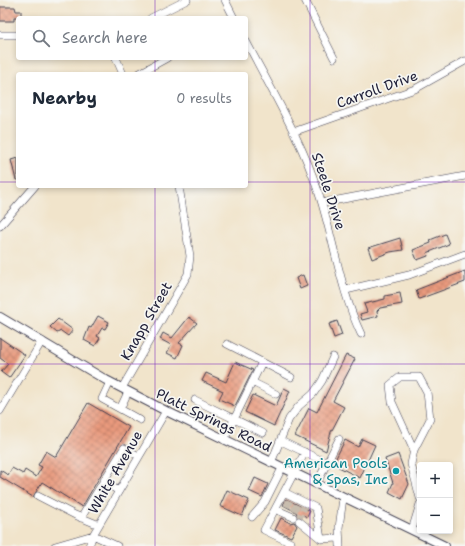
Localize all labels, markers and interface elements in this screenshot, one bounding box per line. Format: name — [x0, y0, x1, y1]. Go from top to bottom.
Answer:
search box — [16, 16, 248, 60]
icon: search — [30, 27, 52, 49]
text: Search here — [62, 28, 148, 48]
street label: Carroll Drive — [334, 66, 420, 112]
text: Nearby — [32, 87, 97, 109]
text: 0 results — [176, 90, 232, 107]
street label: Steele Drive — [308, 150, 350, 232]
street label: Knapp Street — [116, 279, 176, 363]
street label: Platt Springs Road — [153, 384, 275, 456]
street label: White Avenue — [84, 427, 146, 517]
place label: American Pools & Spas, Inc — [284, 454, 388, 488]
map controls — [417, 462, 453, 534]
button: + — [417, 462, 453, 498]
marker: American Pools & Spas, Inc — [391, 466, 401, 476]
button: − — [417, 498, 453, 534]

